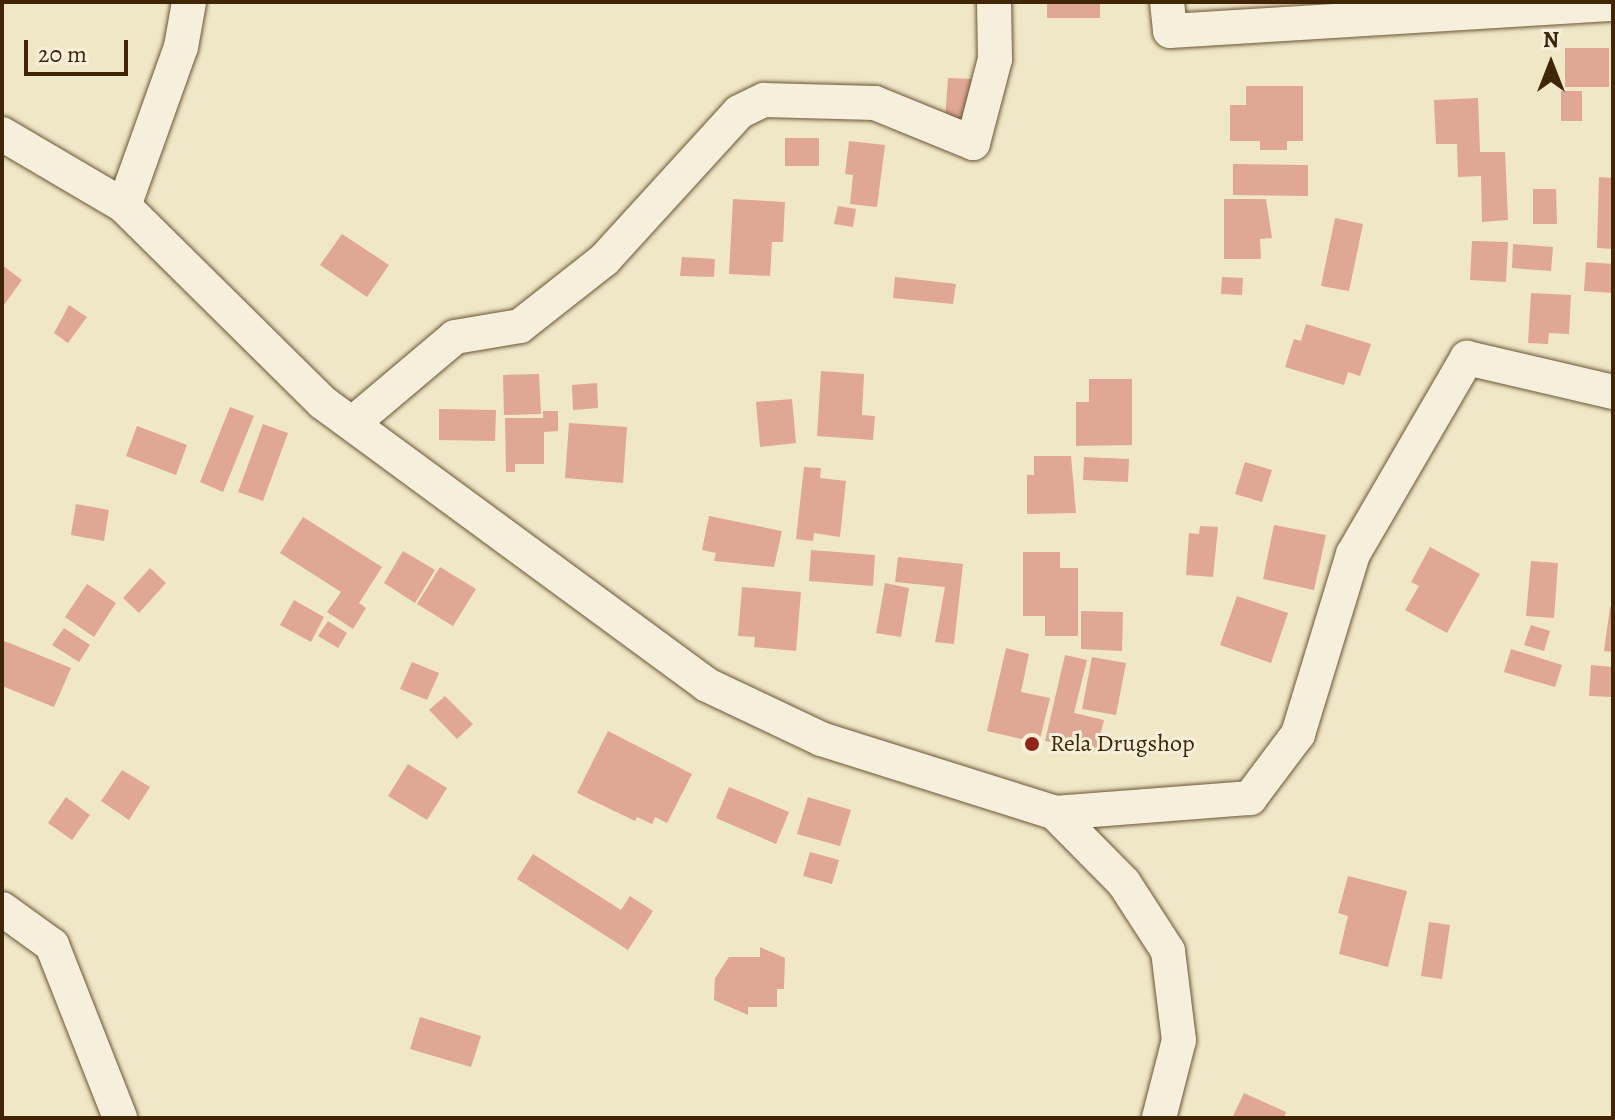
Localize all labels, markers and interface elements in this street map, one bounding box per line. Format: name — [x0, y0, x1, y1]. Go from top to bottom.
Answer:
scale bar — [28, 24, 132, 74]
north arrow — [1511, 24, 1591, 104]
text: N — [1543, 25, 1559, 55]
text: 20 m — [38, 38, 87, 70]
place label: Rela Drugshop — [1050, 730, 1195, 758]
marker: Rela Drugshop — [1021, 733, 1043, 755]

